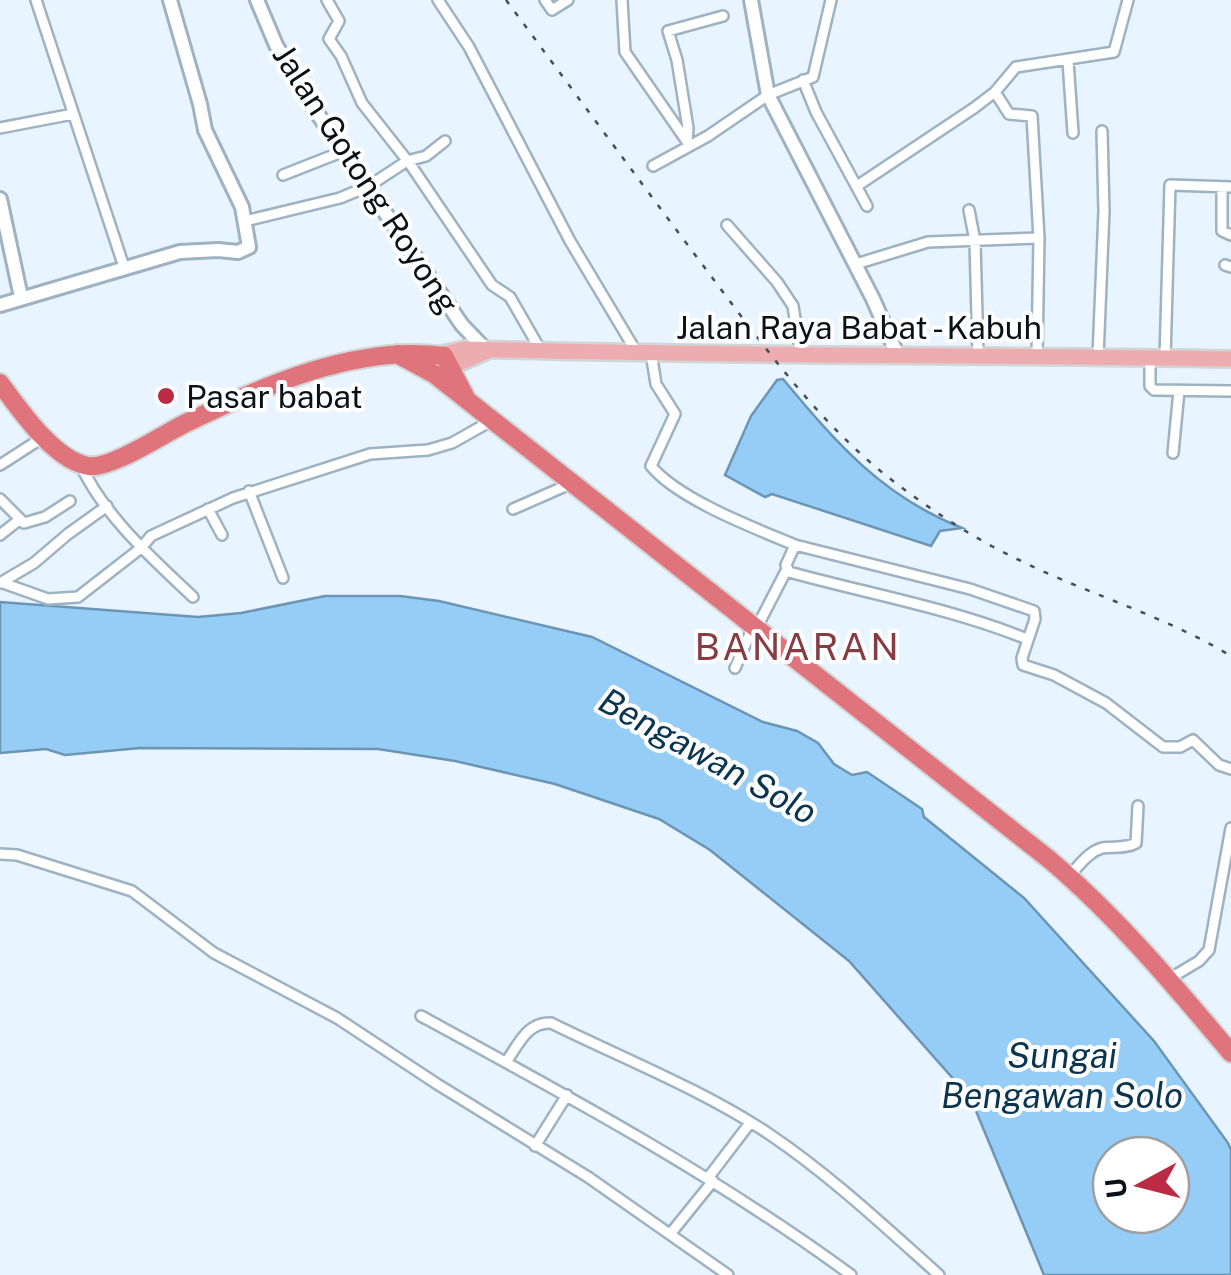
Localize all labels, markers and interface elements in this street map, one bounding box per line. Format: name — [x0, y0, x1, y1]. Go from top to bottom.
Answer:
street label: Jalan Gotong Royong — [265, 38, 467, 320]
street label: Jalan Raya Babat - Kabuh — [676, 309, 1042, 346]
place label: Pasar babat — [186, 378, 363, 415]
marker: Pasar babat — [155, 385, 177, 407]
district label: BANARAN — [695, 624, 901, 669]
water label: Bengawan Solo — [592, 679, 824, 833]
water label: Sungai Bengawan Solo — [941, 1035, 1183, 1116]
north arrow — [1091, 1135, 1191, 1235]
text: U — [1098, 1176, 1133, 1200]

